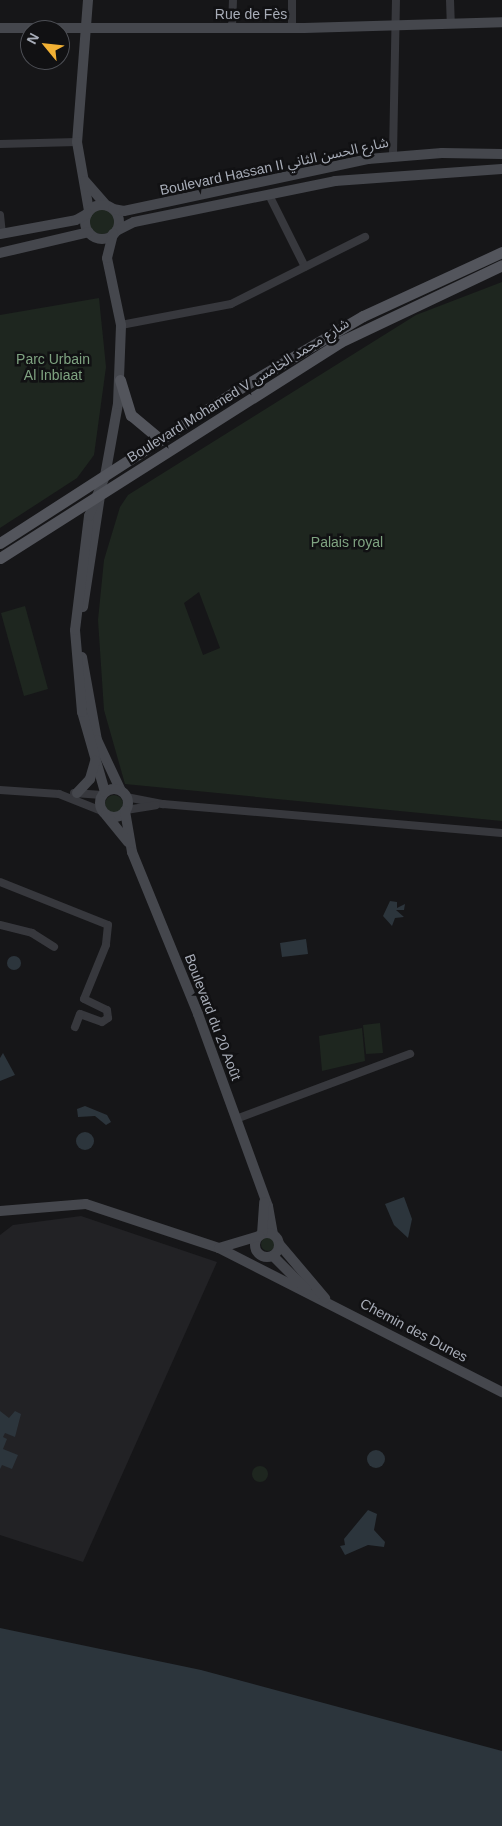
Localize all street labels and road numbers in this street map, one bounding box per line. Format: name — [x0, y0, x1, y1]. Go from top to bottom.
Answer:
street label: Rue de Fès — [215, 6, 287, 22]
street label: Boulevard Hassan II شارع الحسن الثاني — [158, 134, 390, 198]
street label: Boulevard Mohamed V شارع محمد الخامس — [124, 314, 352, 466]
street label: Boulevard du 20 Août — [181, 951, 245, 1083]
street label: Chemin des Dunes — [357, 1295, 471, 1365]

